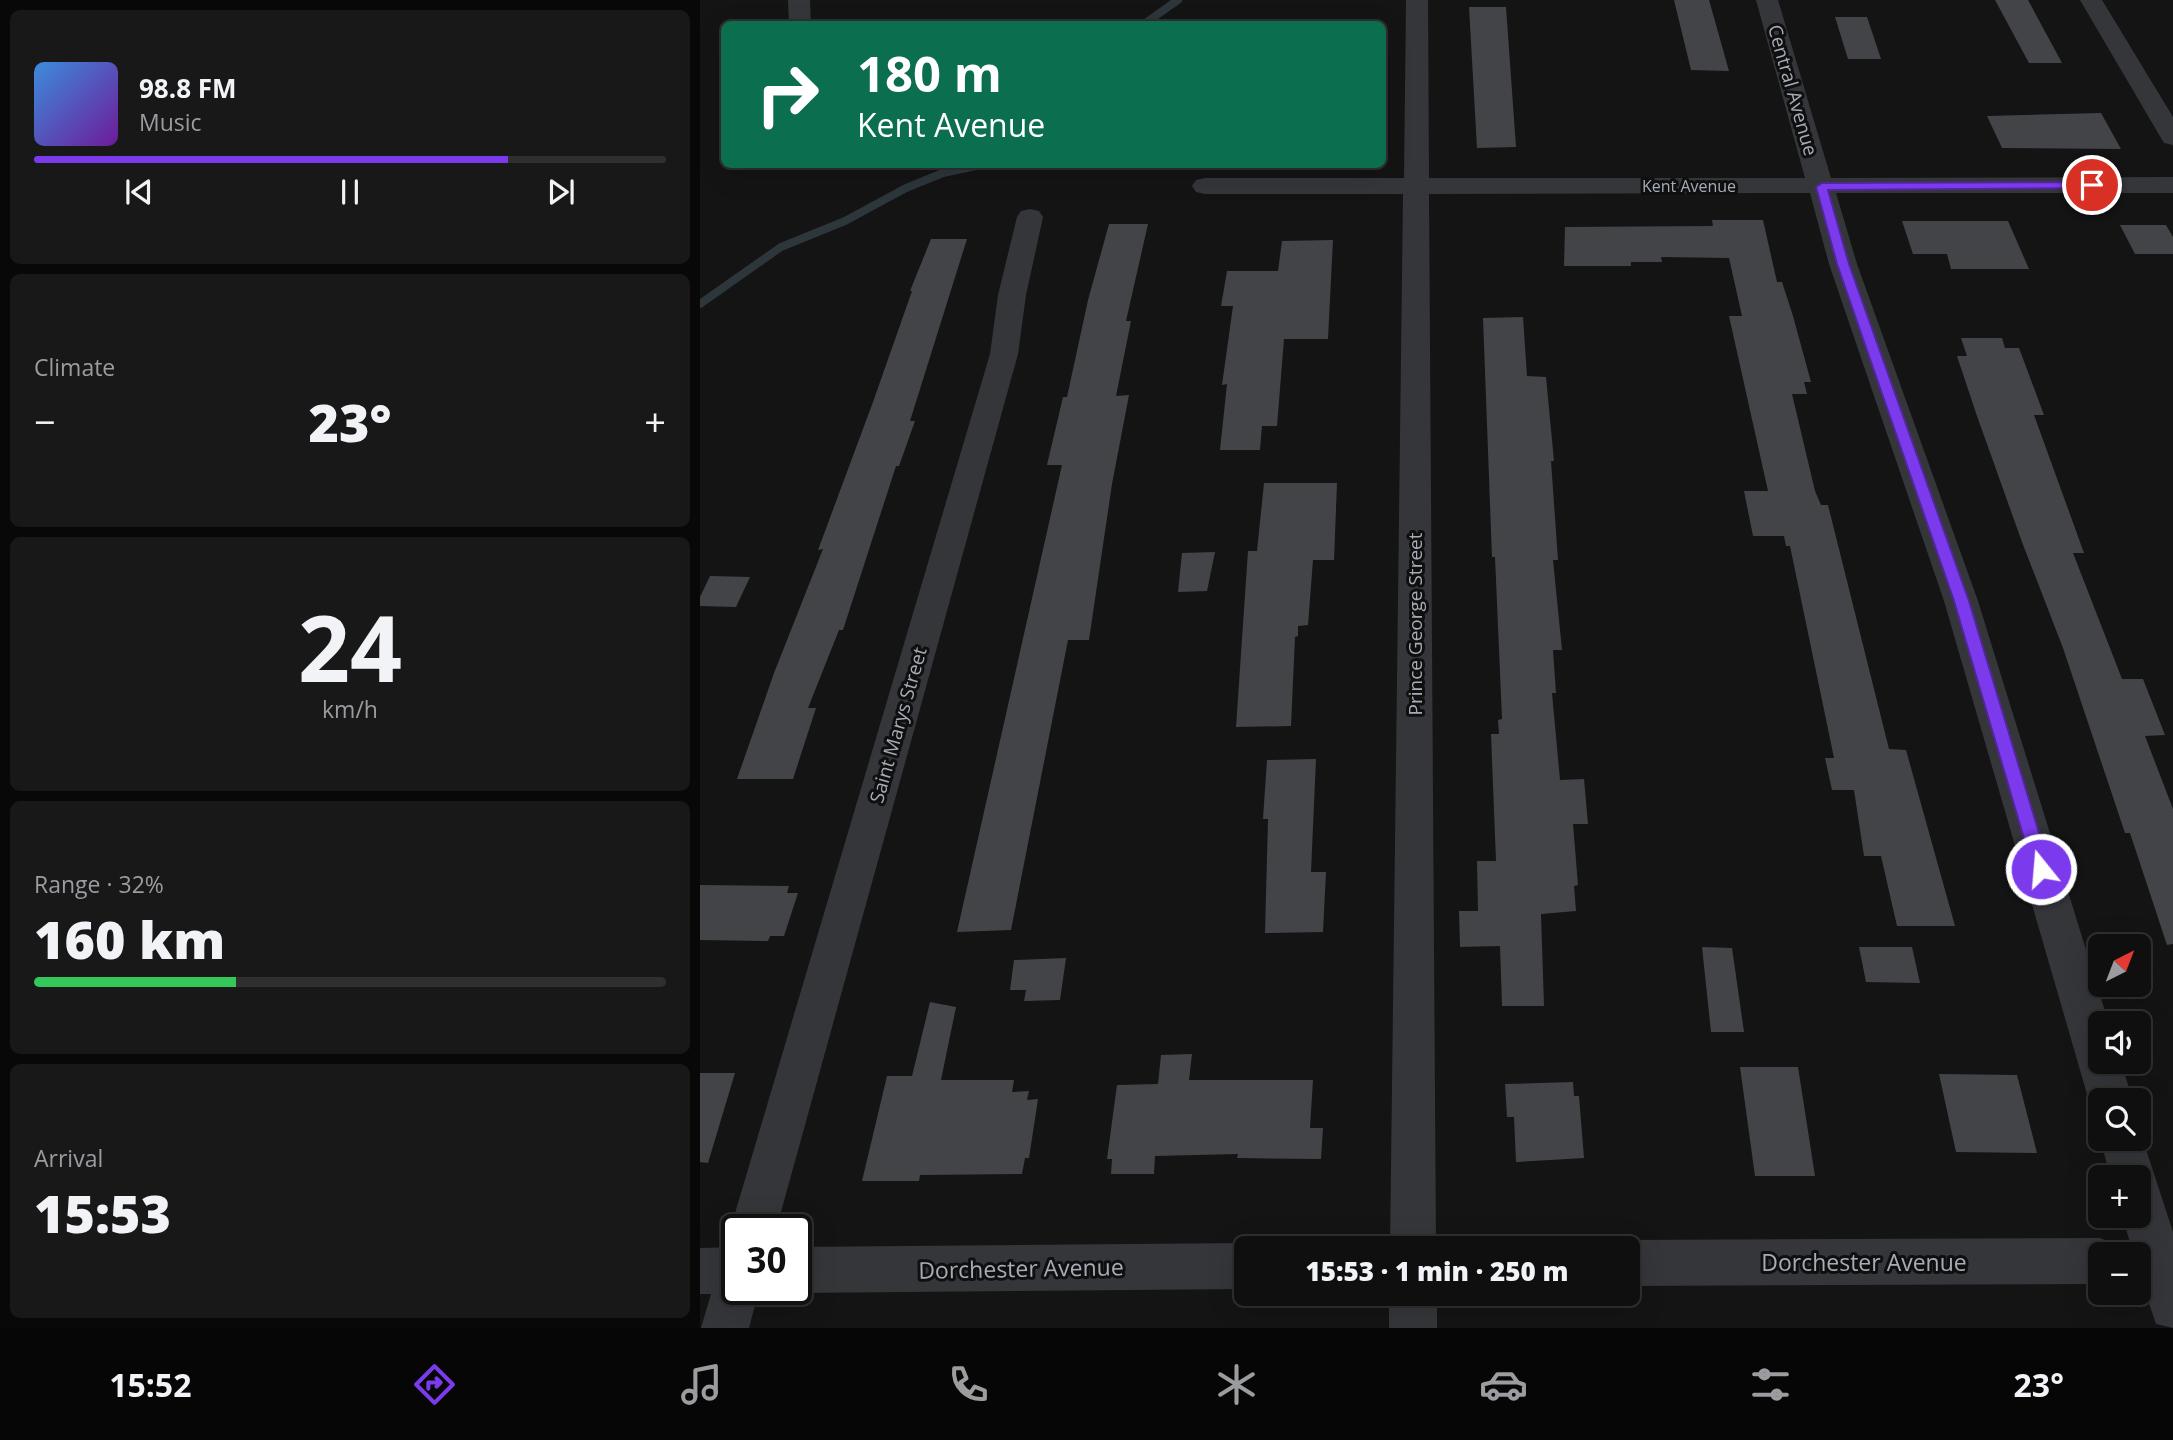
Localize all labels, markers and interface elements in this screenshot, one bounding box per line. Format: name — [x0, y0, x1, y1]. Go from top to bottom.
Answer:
street label: Central Avenue — [1762, 21, 1824, 159]
text: 180 m — [857, 40, 1002, 106]
icon: right — [742, 49, 833, 140]
text: 98.8 FM — [139, 70, 237, 106]
text: Kent Avenue — [857, 103, 1045, 146]
text: Music — [139, 106, 202, 138]
pin — [2062, 155, 2122, 215]
icon: arrive — [2073, 166, 2111, 204]
icon: previous — [120, 173, 158, 211]
icon: pause — [331, 173, 369, 211]
icon: next — [542, 173, 580, 211]
street label: Kent Avenue — [1642, 175, 1736, 197]
text: Climate — [34, 351, 115, 383]
text: 23° — [309, 386, 391, 457]
text: − — [34, 395, 56, 447]
text: + — [644, 395, 666, 447]
street label: Prince George Street — [1402, 532, 1428, 716]
text: 24 — [298, 585, 402, 709]
street label: Saint Marys Street — [863, 644, 933, 806]
text: km/h — [322, 693, 378, 725]
position arrow — [2004, 832, 2078, 906]
text: Range · 32% — [34, 868, 164, 900]
text: 160 km — [34, 903, 225, 974]
north arrow — [2088, 934, 2151, 998]
map controls — [2088, 934, 2151, 1305]
button: sound — [2088, 1011, 2151, 1074]
button: search — [2088, 1088, 2151, 1151]
text: Arrival — [34, 1142, 103, 1174]
button: + — [2088, 1165, 2151, 1228]
text: 15:53 — [34, 1177, 171, 1248]
speed limit sign: 30 — [721, 1214, 812, 1305]
button: − — [2088, 1242, 2151, 1305]
street label: Dorchester Avenue — [1761, 1246, 1967, 1278]
street label: Dorchester Avenue — [918, 1250, 1124, 1286]
text: 15:53 · 1 min · 250 m — [1306, 1253, 1568, 1289]
icon: directions — [410, 1360, 459, 1409]
icon: music — [677, 1360, 726, 1409]
icon: phone — [944, 1360, 993, 1409]
icon: climate — [1212, 1360, 1261, 1409]
icon: car — [1479, 1360, 1528, 1409]
icon: filters — [1746, 1360, 1795, 1409]
text: 15:52 — [109, 1363, 191, 1406]
text: 23° — [2014, 1363, 2064, 1406]

